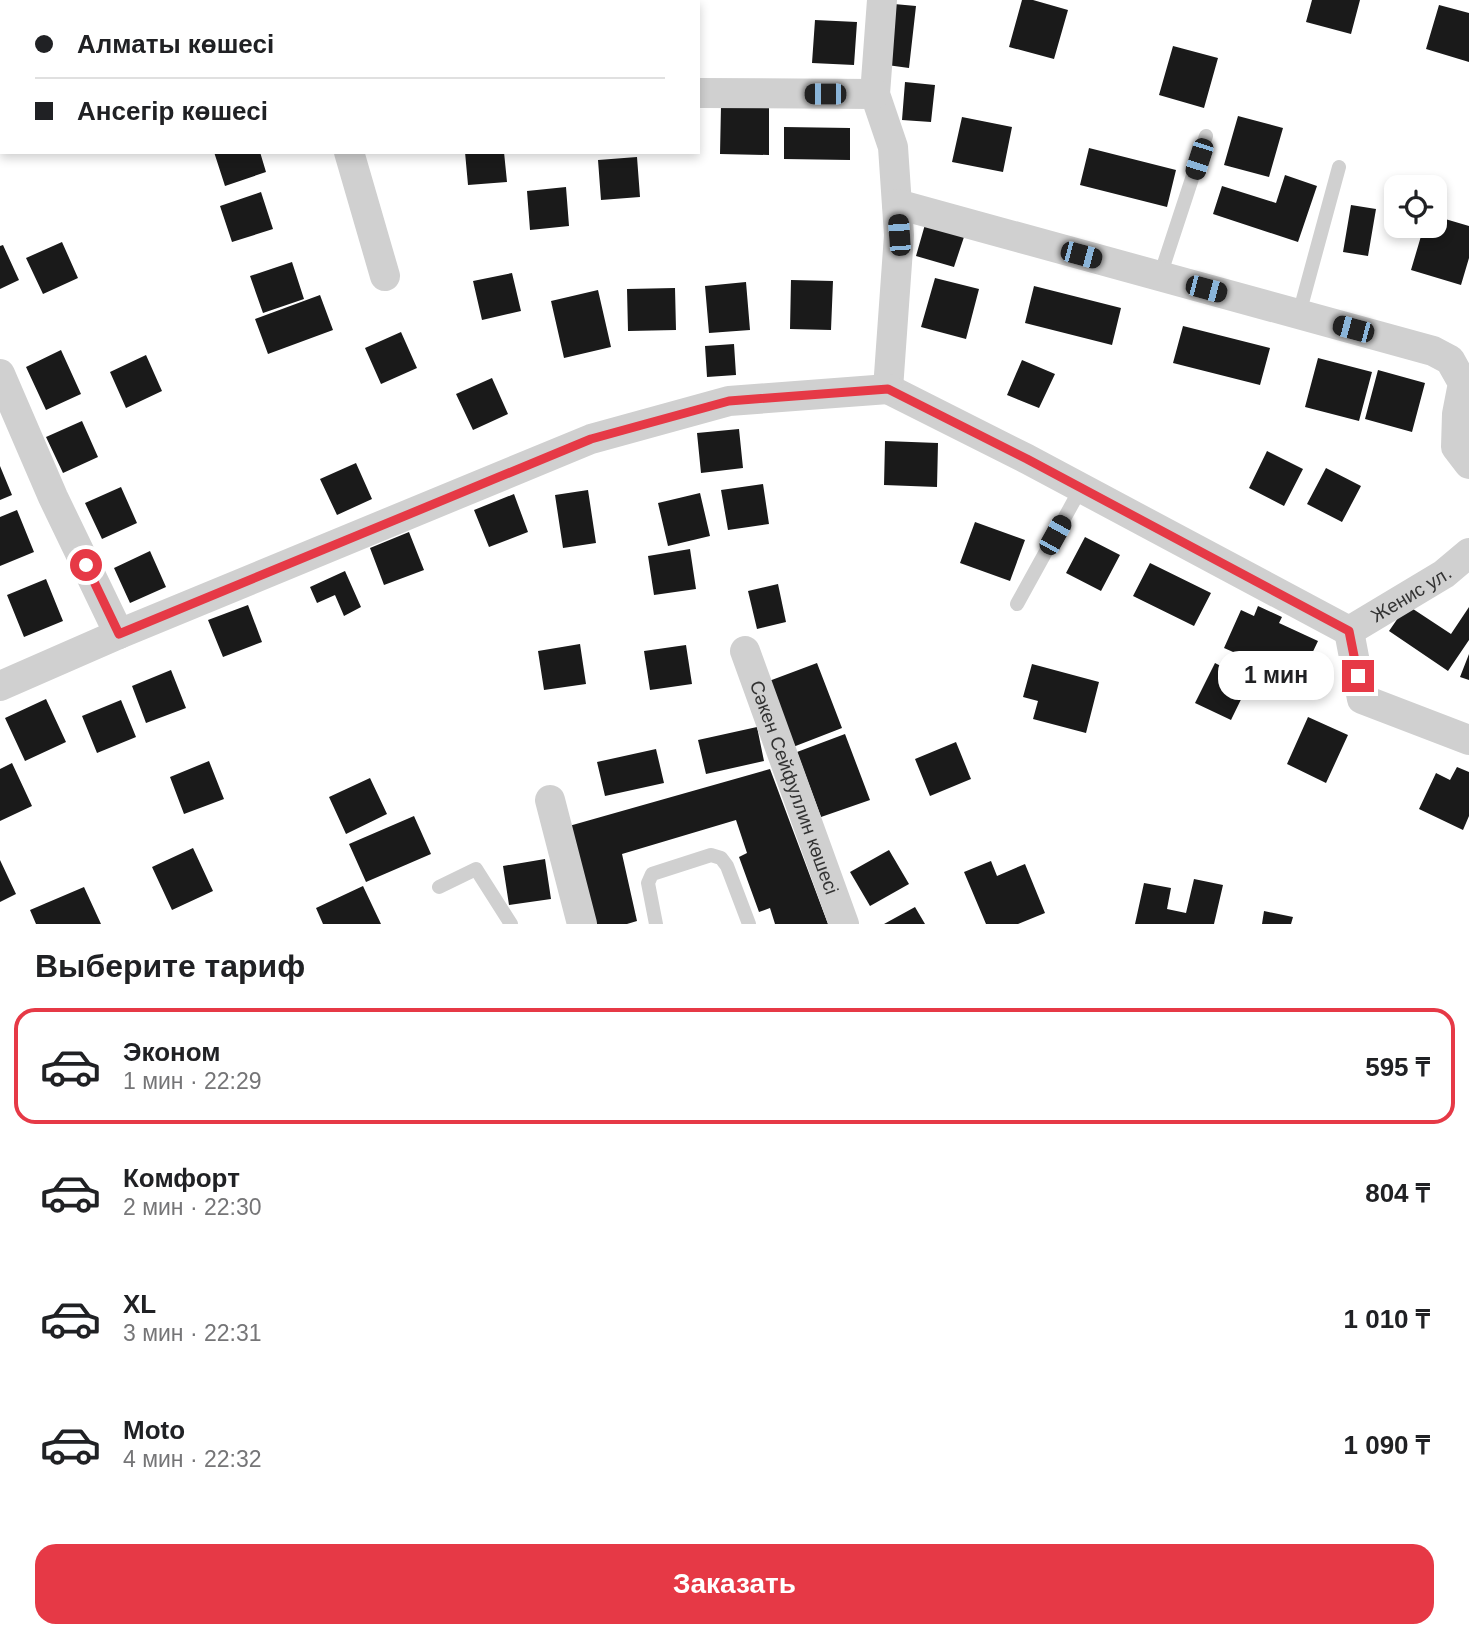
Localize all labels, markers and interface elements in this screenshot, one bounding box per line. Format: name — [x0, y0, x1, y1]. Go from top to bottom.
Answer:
text: Алматы көшесі — [77, 29, 274, 59]
car — [805, 84, 847, 105]
text: Ансегір көшесі — [77, 96, 268, 126]
car — [1183, 136, 1216, 182]
map controls — [1384, 175, 1447, 238]
button: locate — [1384, 175, 1447, 238]
car — [888, 213, 911, 257]
car — [1058, 239, 1105, 271]
car — [1183, 273, 1230, 305]
car — [1330, 313, 1377, 345]
car — [1036, 512, 1075, 558]
route start — [70, 549, 102, 581]
street label: Женис ул. — [1367, 563, 1456, 626]
callout: 1 мин — [1218, 652, 1334, 700]
route end — [1342, 660, 1374, 692]
text: 1 мин — [1244, 662, 1308, 688]
street label: Сәкен Сейфуллин көшесі — [746, 678, 842, 897]
text: Выберите тариф — [35, 948, 305, 984]
icon: car — [39, 1035, 102, 1098]
text: Эконом — [123, 1037, 221, 1067]
text: 595 ₸ — [1365, 1052, 1430, 1082]
text: 1 мин · 22:29 — [123, 1068, 262, 1094]
icon: car — [39, 1161, 102, 1224]
text: Комфорт — [123, 1163, 240, 1193]
text: 804 ₸ — [1365, 1178, 1430, 1208]
text: 2 мин · 22:30 — [123, 1194, 262, 1220]
icon: car — [39, 1287, 102, 1350]
text: XL — [123, 1289, 156, 1319]
text: 1 010 ₸ — [1344, 1304, 1430, 1334]
text: 3 мин · 22:31 — [123, 1320, 262, 1346]
icon: car — [39, 1413, 102, 1476]
text: Moto — [123, 1415, 185, 1445]
text: 1 090 ₸ — [1344, 1430, 1430, 1460]
text: 4 мин · 22:32 — [123, 1446, 262, 1472]
button: Заказать — [35, 1544, 1434, 1624]

